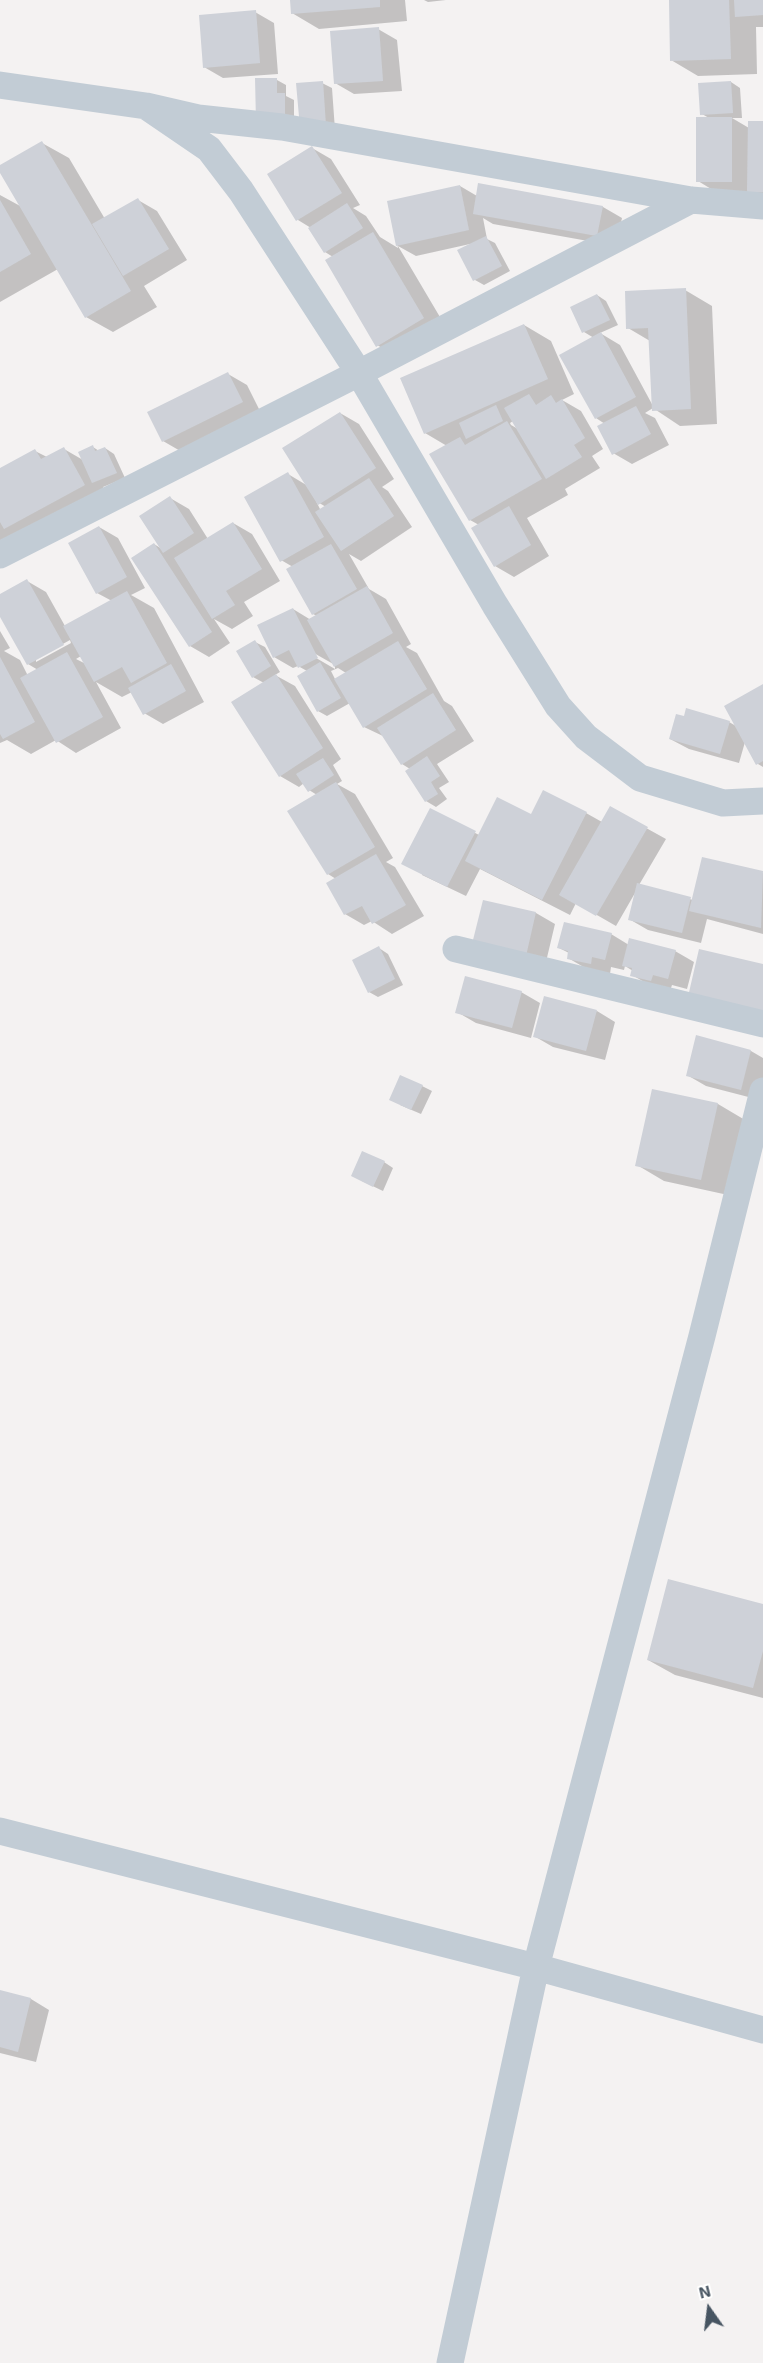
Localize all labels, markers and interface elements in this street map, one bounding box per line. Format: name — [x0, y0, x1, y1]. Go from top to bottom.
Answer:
north arrow — [679, 2279, 739, 2339]
text: N — [697, 2280, 712, 2302]

